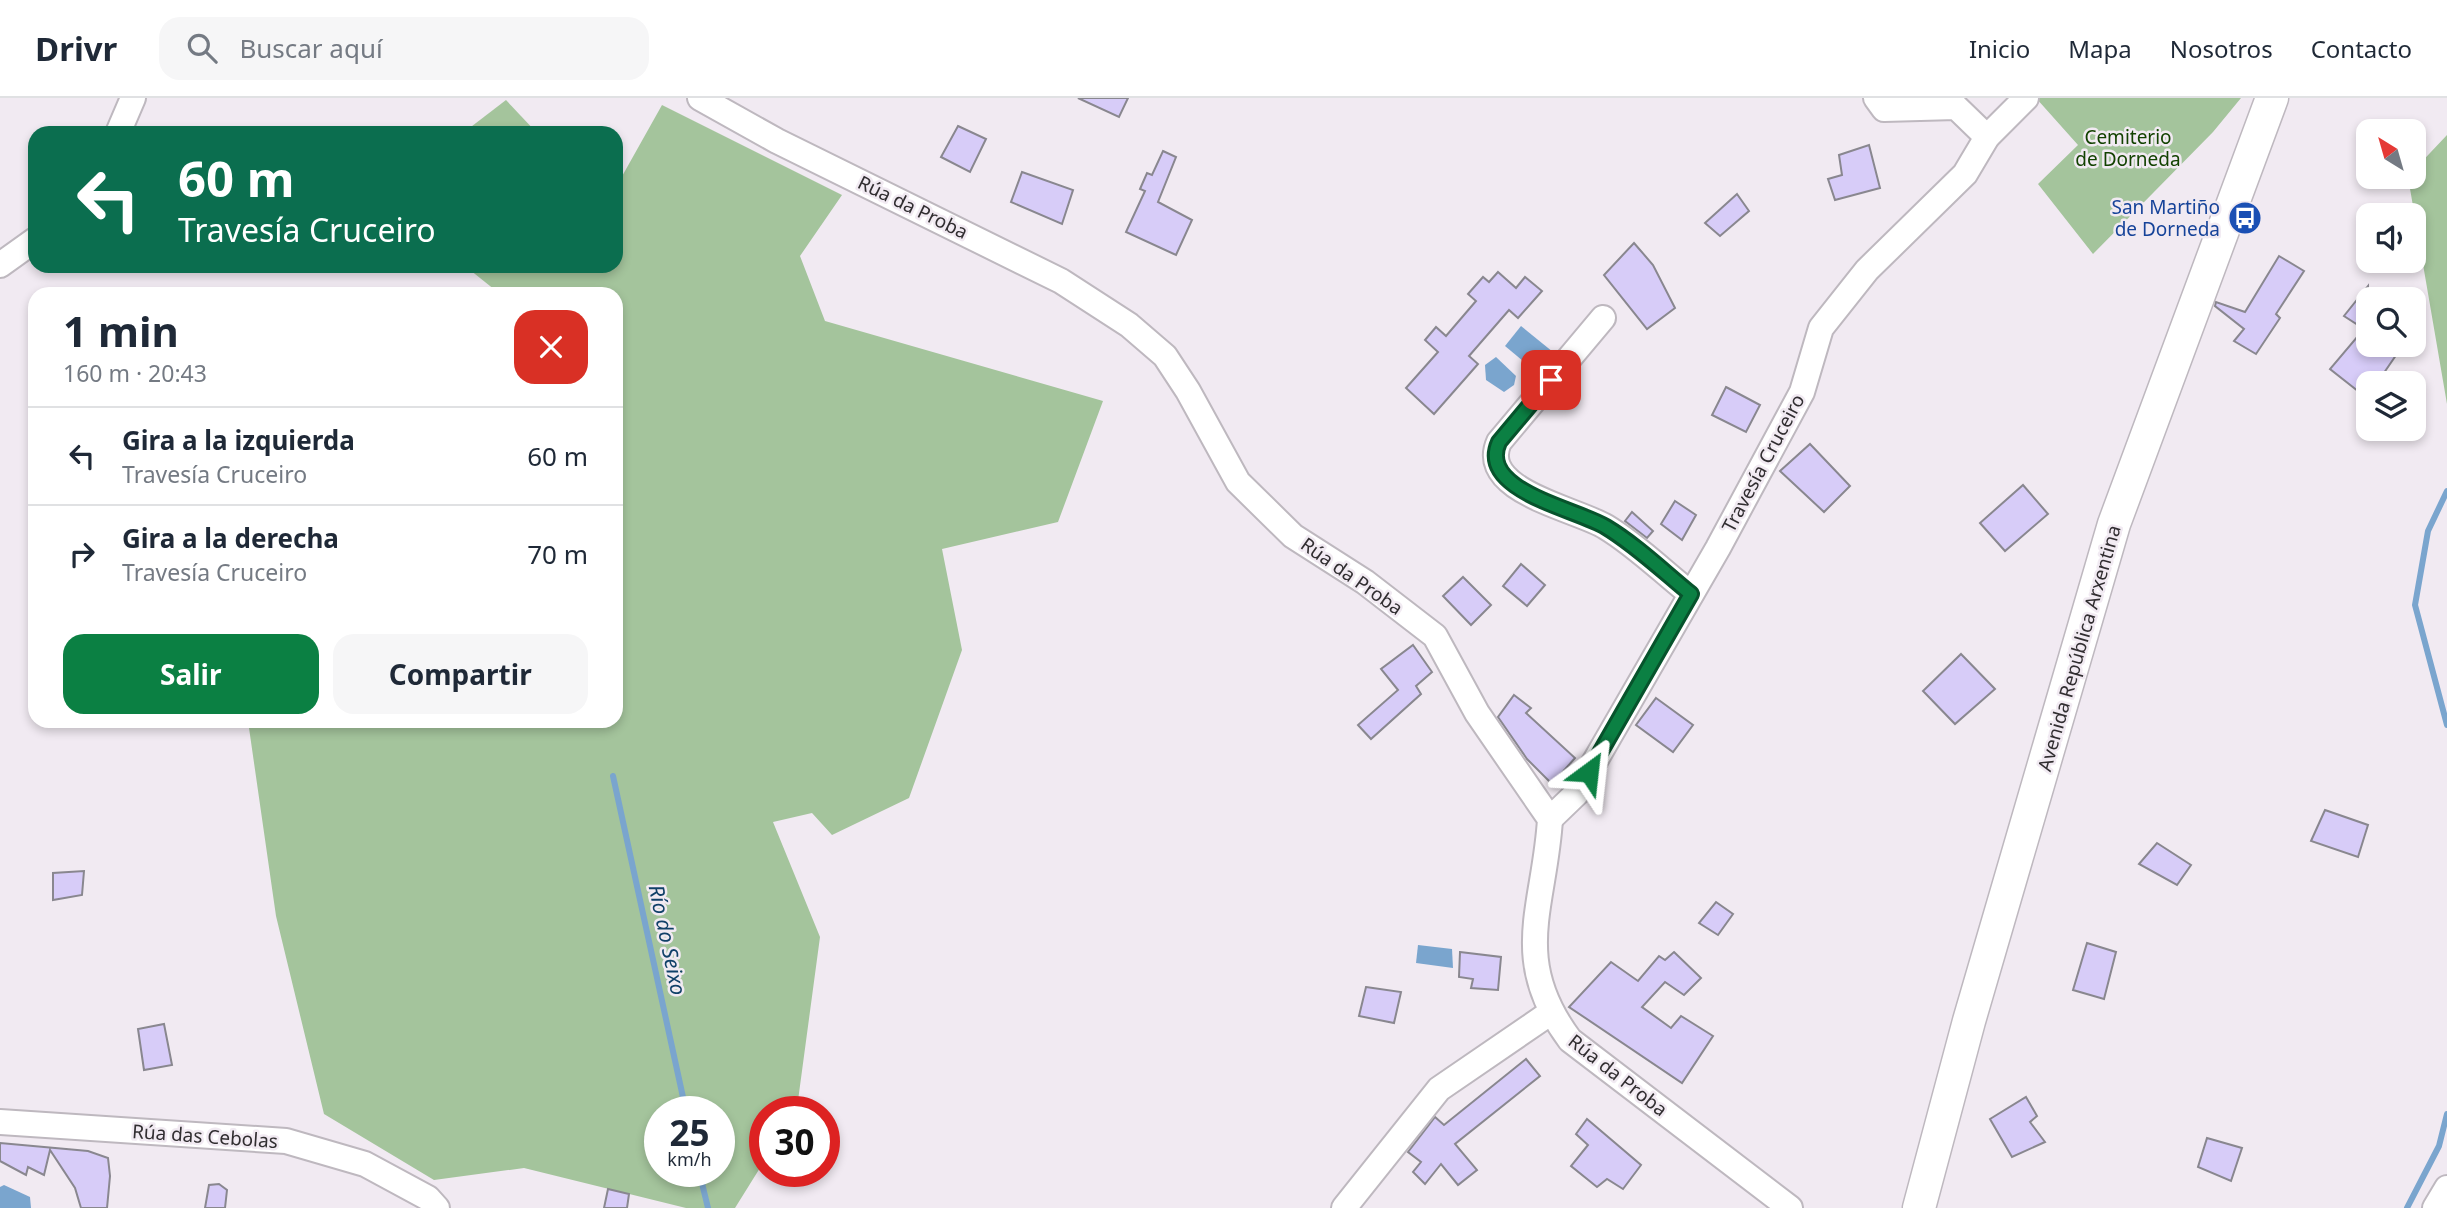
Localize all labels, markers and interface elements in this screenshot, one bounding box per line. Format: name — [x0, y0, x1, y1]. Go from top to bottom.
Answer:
search box — [159, 17, 649, 80]
text: Drivr — [35, 26, 117, 71]
icon: search — [183, 29, 221, 67]
text: Buscar aquí — [239, 30, 383, 66]
text: Inicio — [1969, 32, 2030, 65]
text: Mapa — [2068, 32, 2132, 65]
text: Nosotros — [2170, 32, 2273, 65]
text: Contacto — [2311, 32, 2412, 65]
north arrow — [2356, 119, 2426, 189]
map controls — [2356, 119, 2426, 441]
park label: Cemiterio de Dorneda — [2075, 124, 2181, 172]
text: 60 m — [178, 145, 295, 211]
icon: left — [63, 154, 154, 245]
street label: Rúa da Proba — [854, 169, 972, 245]
place label: San Martiño de Dorneda — [2111, 194, 2220, 242]
bus stop icon: San Martiño de Dorneda — [2226, 199, 2264, 237]
button: sound — [2356, 203, 2426, 273]
text: Travesía Cruceiro — [178, 208, 436, 251]
button: search — [2356, 287, 2426, 357]
text: 1 min — [63, 302, 179, 359]
button: close — [514, 310, 588, 384]
pin — [1521, 350, 1581, 410]
text: 160 m · 20:43 — [63, 357, 207, 389]
icon: arrive — [1532, 361, 1570, 399]
button: layers — [2356, 371, 2426, 441]
street label: Travesía Cruceiro — [1716, 389, 1810, 537]
text: Gira a la izquierda — [122, 422, 355, 458]
icon: left — [63, 437, 101, 475]
text: 60 m — [527, 438, 588, 474]
text: Travesía Cruceiro — [122, 458, 307, 490]
text: Gira a la derecha — [122, 520, 339, 556]
street label: Avenida República Arxentina — [2031, 522, 2127, 774]
street label: Rúa da Proba — [1296, 531, 1408, 621]
icon: right — [63, 535, 101, 573]
text: 70 m — [527, 536, 588, 572]
text: Travesía Cruceiro — [122, 556, 307, 588]
button: Salir — [63, 634, 319, 714]
button: Compartir — [333, 634, 588, 714]
position arrow — [1552, 735, 1626, 809]
water label: Río do Seixo — [643, 882, 693, 998]
street label: Rúa da Proba — [1563, 1028, 1673, 1122]
speed limit sign: 30 — [749, 1096, 840, 1187]
text: 25 — [669, 1109, 710, 1156]
street label: Rúa das Cebolas — [131, 1118, 279, 1154]
text: km/h — [667, 1147, 712, 1171]

